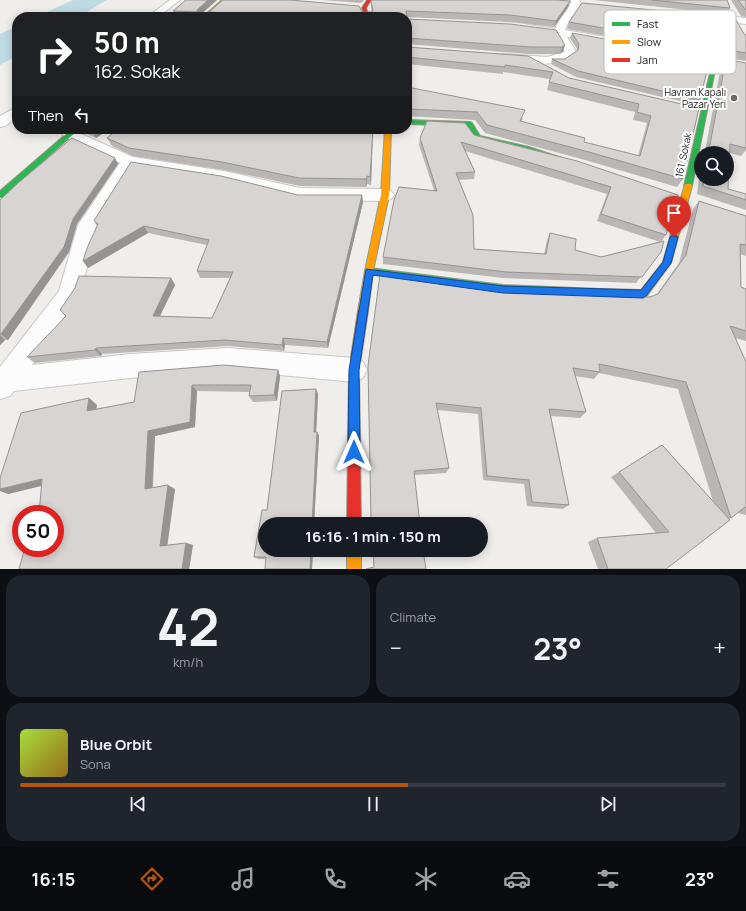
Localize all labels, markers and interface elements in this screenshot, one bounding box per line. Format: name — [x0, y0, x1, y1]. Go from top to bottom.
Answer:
legend — [604, 10, 736, 74]
text: Fast — [637, 16, 659, 31]
text: 50 m — [94, 23, 160, 61]
icon: right — [28, 28, 80, 80]
text: Slow — [637, 34, 662, 49]
text: Jam — [637, 52, 658, 67]
text: 162. Sokak — [94, 59, 180, 83]
place label: Havran Kapalı Pazar Yeri — [664, 85, 726, 111]
marker: Havran Kapalı Pazar Yeri — [729, 93, 739, 103]
icon: left — [71, 104, 93, 126]
text: Then — [28, 105, 63, 126]
street label: 161. Sokak — [671, 130, 695, 179]
map controls — [694, 146, 734, 186]
button: search — [694, 146, 734, 186]
pin — [657, 196, 691, 237]
icon: arrive — [663, 202, 685, 224]
position arrow — [333, 431, 375, 473]
speed limit sign: 50 — [12, 505, 64, 557]
text: 16:16 · 1 min · 150 m — [305, 526, 441, 547]
text: 42 — [157, 591, 219, 662]
text: Climate — [390, 608, 436, 626]
text: 23° — [533, 628, 582, 669]
text: − — [390, 633, 402, 663]
text: + — [713, 633, 726, 663]
text: km/h — [173, 653, 203, 671]
text: Blue Orbit — [80, 734, 152, 755]
text: Sona — [80, 755, 111, 773]
icon: previous — [127, 793, 149, 815]
icon: pause — [362, 793, 384, 815]
icon: next — [597, 793, 619, 815]
icon: directions — [138, 865, 166, 893]
icon: music — [229, 865, 257, 893]
icon: phone — [321, 865, 349, 893]
icon: climate — [412, 865, 440, 893]
icon: car — [503, 865, 531, 893]
icon: filters — [594, 865, 622, 893]
text: 16:15 — [32, 867, 75, 891]
text: 23° — [685, 867, 714, 891]

